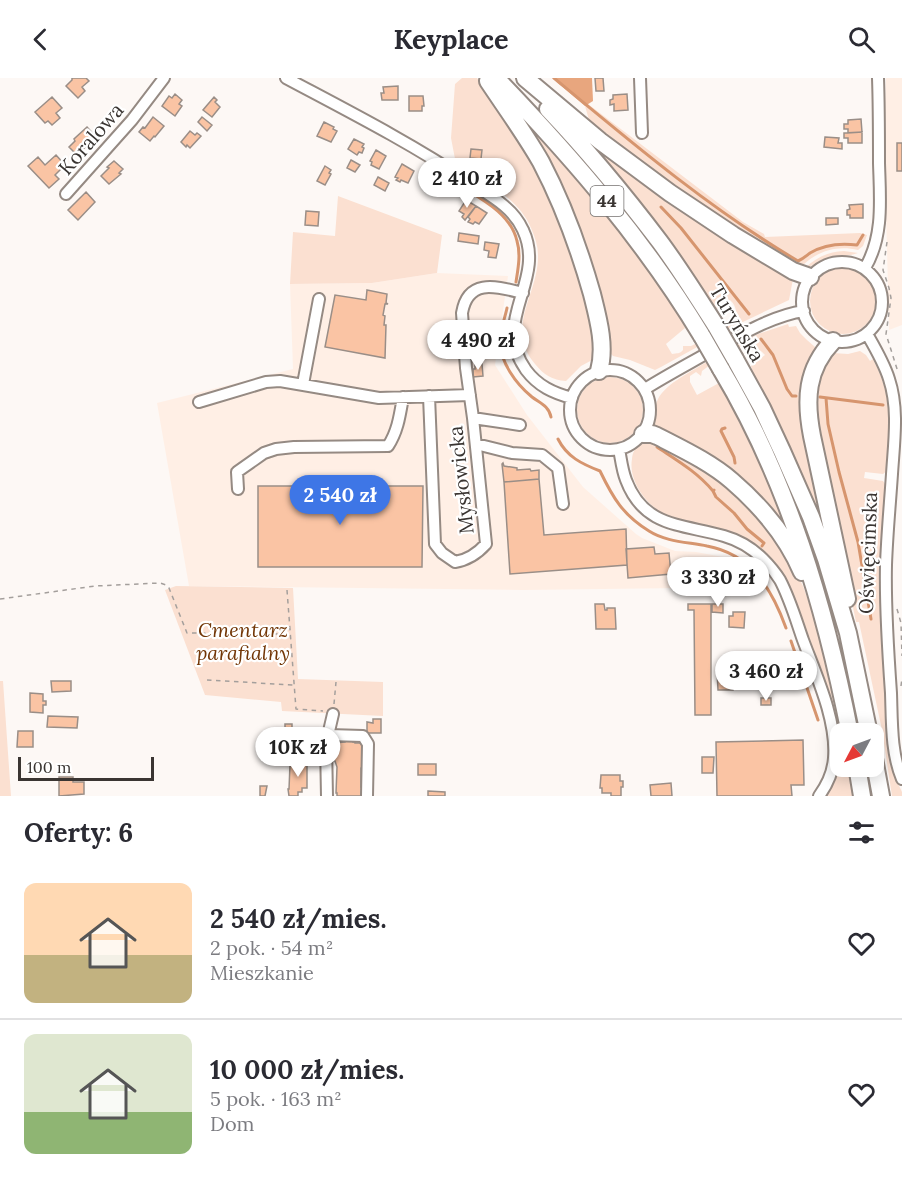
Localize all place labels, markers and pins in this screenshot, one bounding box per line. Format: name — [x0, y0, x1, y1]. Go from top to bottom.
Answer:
pin: 2 410 zł — [405, 158, 529, 209]
pin: 4 490 zł — [416, 320, 540, 371]
pin: 2 540 zł — [278, 475, 402, 526]
pin: 3 330 zł — [656, 557, 780, 608]
pin: 3 460 zł — [704, 651, 828, 702]
pin: 10K zł — [249, 727, 347, 778]

